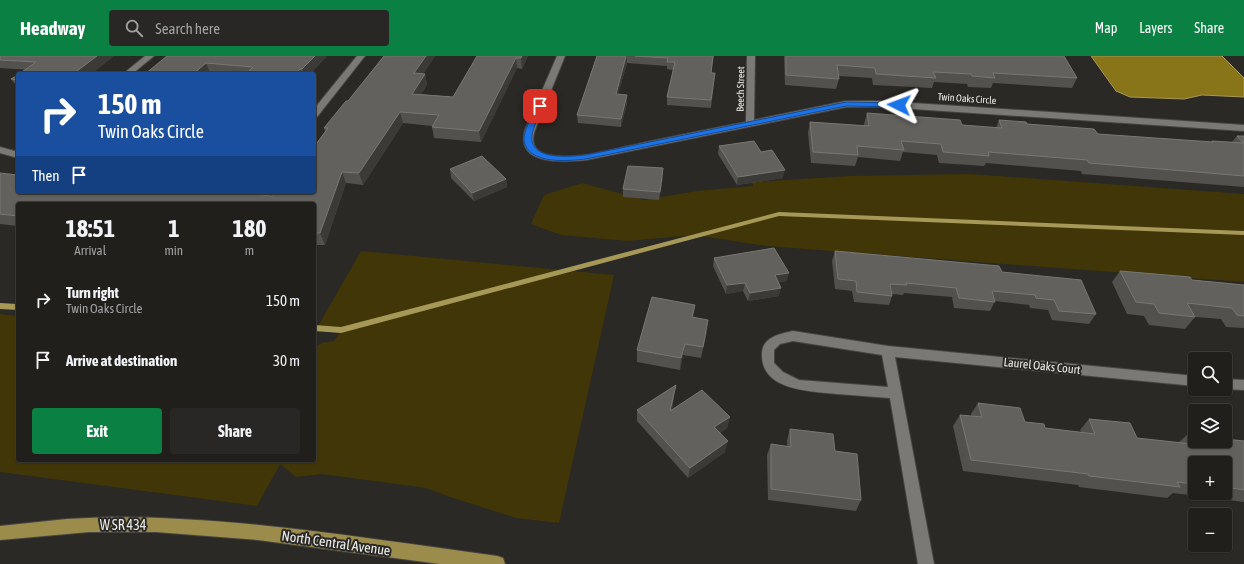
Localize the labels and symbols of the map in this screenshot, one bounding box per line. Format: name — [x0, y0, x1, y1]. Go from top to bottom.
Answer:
street label: Beech Street — [735, 66, 746, 112]
position arrow — [878, 84, 920, 126]
pin — [523, 89, 557, 123]
street label: Twin Oaks Circle — [937, 91, 997, 106]
street label: Laurel Oaks Court — [1003, 355, 1082, 377]
street label: W SR 434 — [100, 517, 147, 533]
street label: North Central Avenue — [281, 527, 391, 559]

